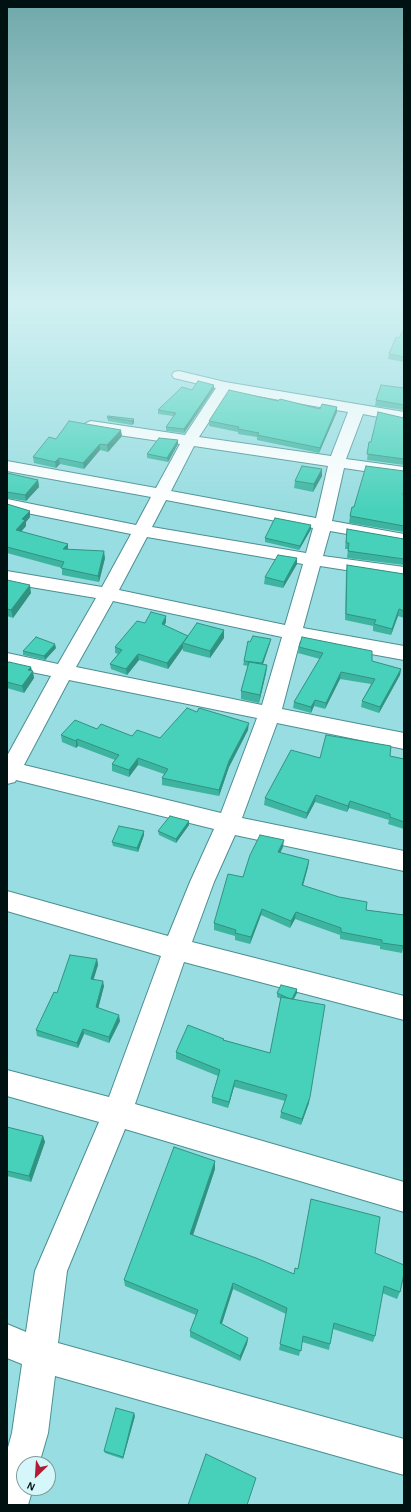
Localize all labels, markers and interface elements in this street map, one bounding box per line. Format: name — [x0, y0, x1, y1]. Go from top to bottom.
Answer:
north arrow — [16, 1456, 56, 1496]
text: N — [25, 1480, 37, 1493]

